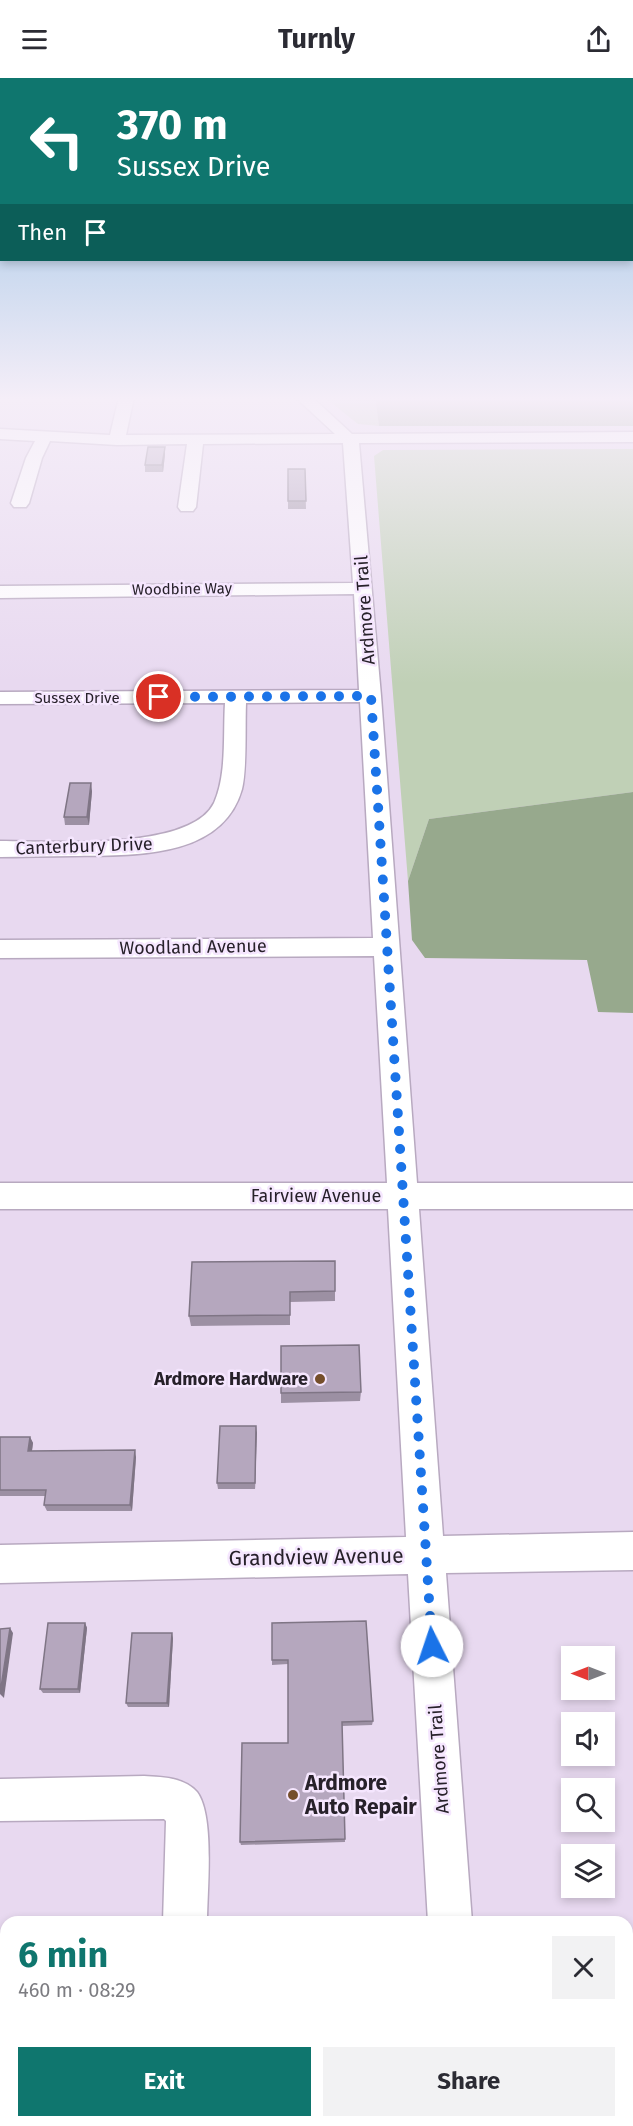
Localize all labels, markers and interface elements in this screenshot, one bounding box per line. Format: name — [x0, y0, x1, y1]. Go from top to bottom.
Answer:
icon: menu — [18, 23, 51, 56]
text: Turnly — [278, 23, 355, 55]
icon: share — [582, 23, 615, 56]
text: 370 m — [117, 100, 228, 150]
icon: left — [18, 102, 96, 180]
text: Sussex Drive — [117, 151, 270, 183]
icon: arrive — [79, 216, 112, 249]
text: Then — [18, 219, 67, 246]
street label: Ardmore Trail — [350, 555, 380, 665]
street label: Woodbine Way — [132, 579, 233, 599]
pin — [133, 671, 184, 722]
icon: arrive — [142, 680, 175, 713]
street label: Sussex Drive — [34, 689, 120, 707]
street label: Canterbury Drive — [15, 833, 153, 859]
street label: Woodland Avenue — [119, 935, 267, 959]
street label: Fairview Avenue — [251, 1185, 381, 1207]
place label: Ardmore Hardware — [153, 1368, 308, 1390]
marker: Ardmore Hardware — [313, 1372, 327, 1386]
street label: Grandview Avenue — [228, 1542, 404, 1572]
position arrow — [400, 1614, 464, 1678]
north arrow — [561, 1646, 615, 1700]
map controls — [561, 1646, 615, 1898]
street label: Ardmore Trail — [424, 1704, 454, 1814]
button: sound — [561, 1712, 615, 1766]
place label: Ardmore Auto Repair — [304, 1770, 417, 1820]
button: search — [561, 1778, 615, 1832]
marker: Ardmore Auto Repair — [286, 1788, 300, 1802]
button: layers — [561, 1844, 615, 1898]
text: 6 min — [18, 1933, 108, 1977]
button: close — [552, 1936, 615, 1999]
text: 460 m · 08:29 — [18, 1978, 135, 2002]
button: Exit — [18, 2047, 311, 2116]
button: Share — [323, 2047, 615, 2116]

